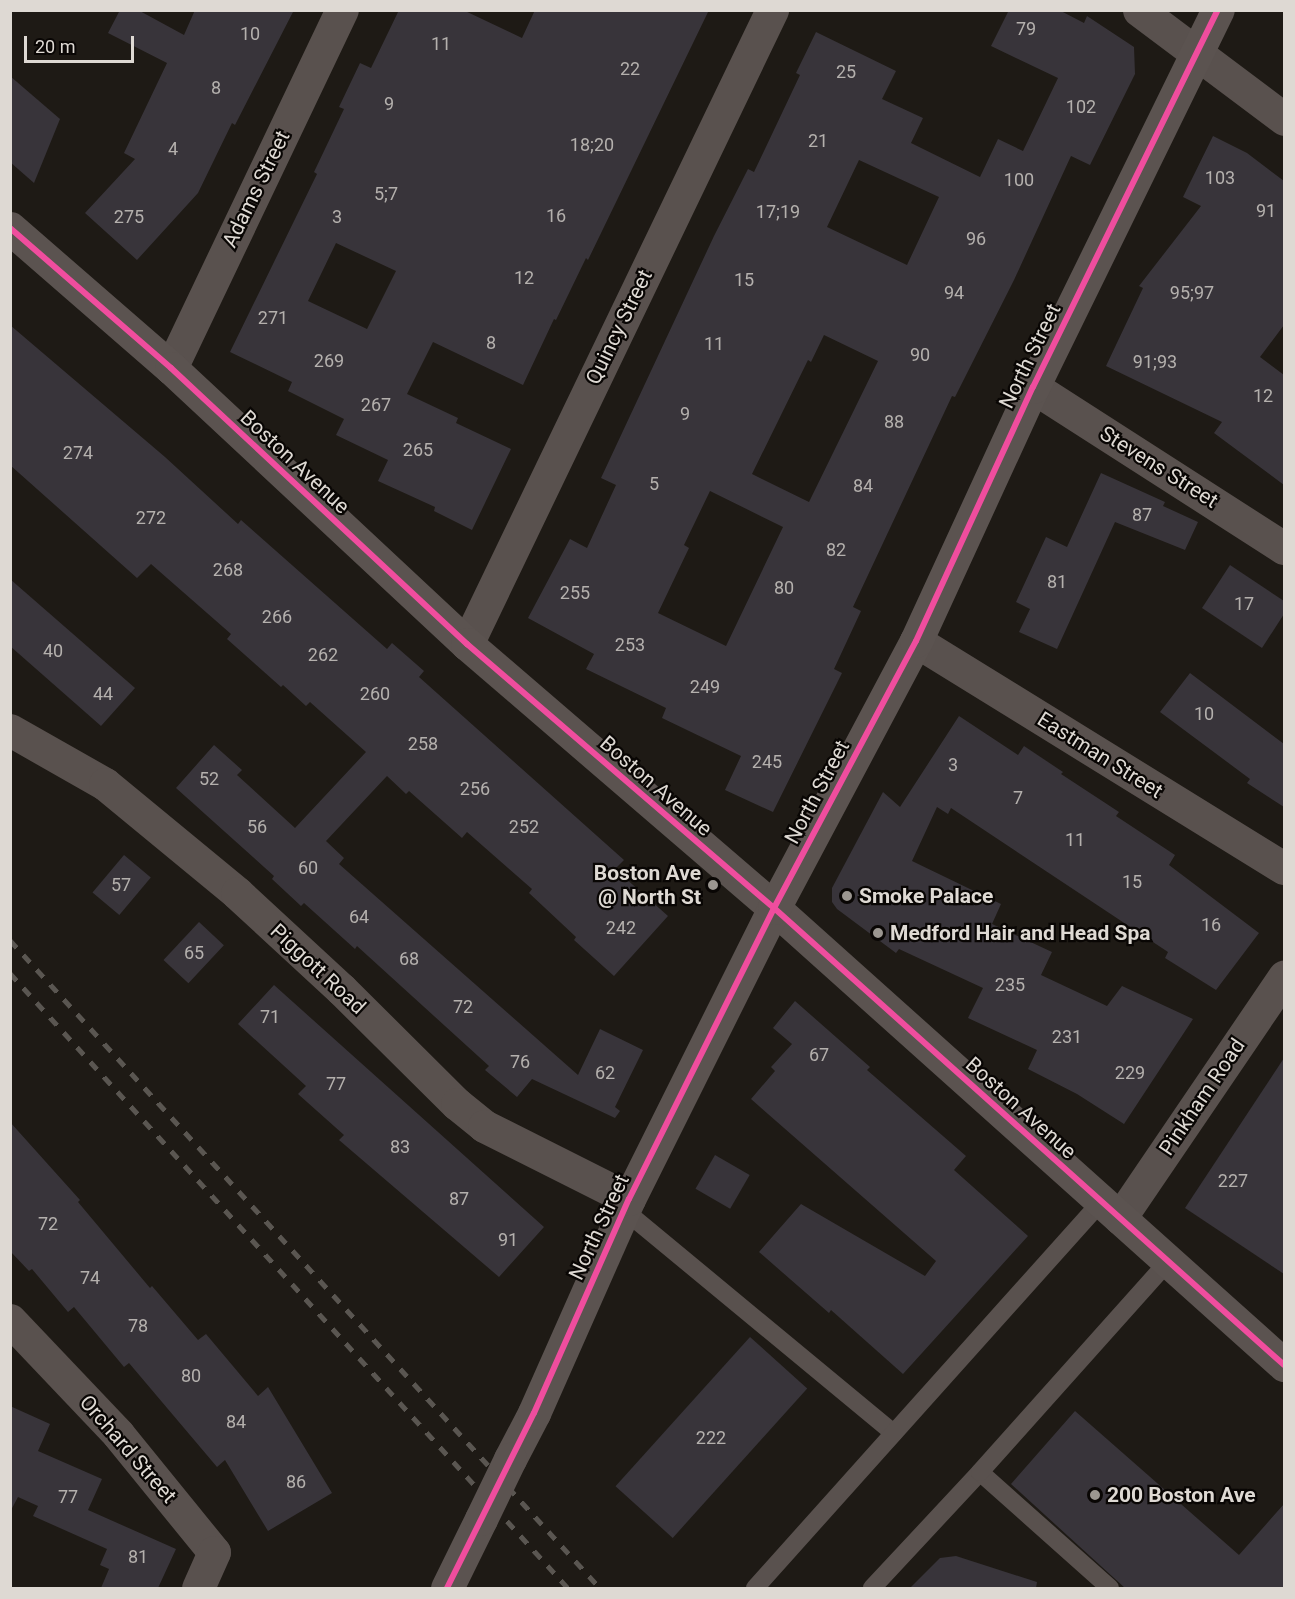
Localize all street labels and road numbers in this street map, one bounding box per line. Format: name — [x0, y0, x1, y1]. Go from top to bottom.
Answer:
street label: Adams Street — [217, 126, 295, 252]
street label: Quincy Street — [580, 266, 658, 388]
street label: North Street — [994, 299, 1066, 413]
street label: Boston Avenue — [235, 405, 355, 519]
street label: Stevens Street — [1095, 421, 1223, 513]
street label: Eastman Street — [1033, 706, 1167, 804]
street label: Boston Avenue — [595, 731, 717, 841]
street label: North Street — [779, 736, 855, 848]
street label: Piggott Road — [265, 919, 371, 1019]
street label: Pinkham Road — [1154, 1034, 1250, 1160]
street label: Boston Avenue — [961, 1052, 1081, 1164]
street label: North Street — [564, 1170, 634, 1284]
street label: Orchard Street — [74, 1390, 182, 1508]

